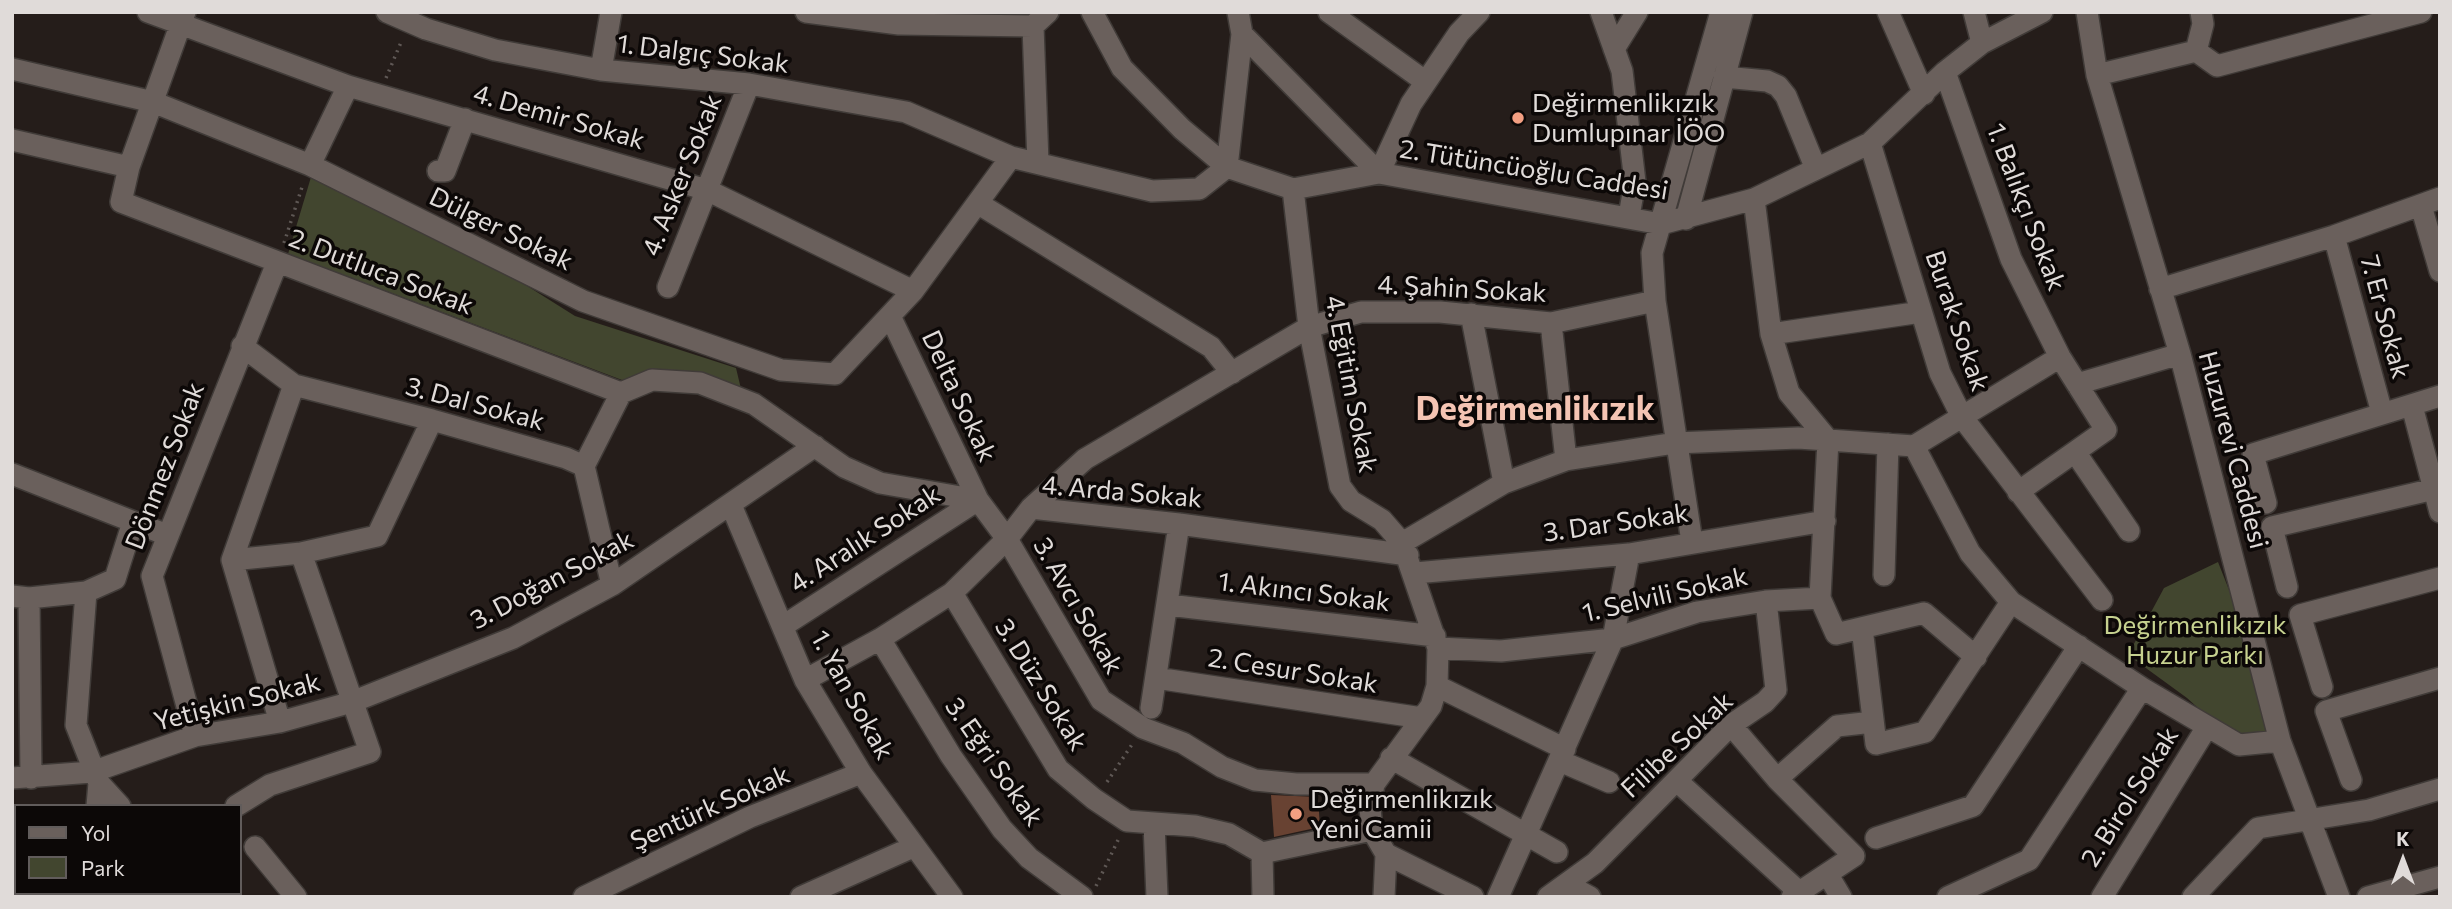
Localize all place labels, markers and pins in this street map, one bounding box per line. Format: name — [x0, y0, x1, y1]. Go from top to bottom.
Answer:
place label: Değirmenlikızık Dumlupınar İÖO — [1532, 87, 1725, 148]
marker: Değirmenlikızık Dumlupınar İÖO — [1510, 110, 1526, 126]
place label: Değirmenlikızık Yeni Camii — [1310, 783, 1493, 844]
marker: Değirmenlikızık Yeni Camii — [1288, 806, 1304, 822]

